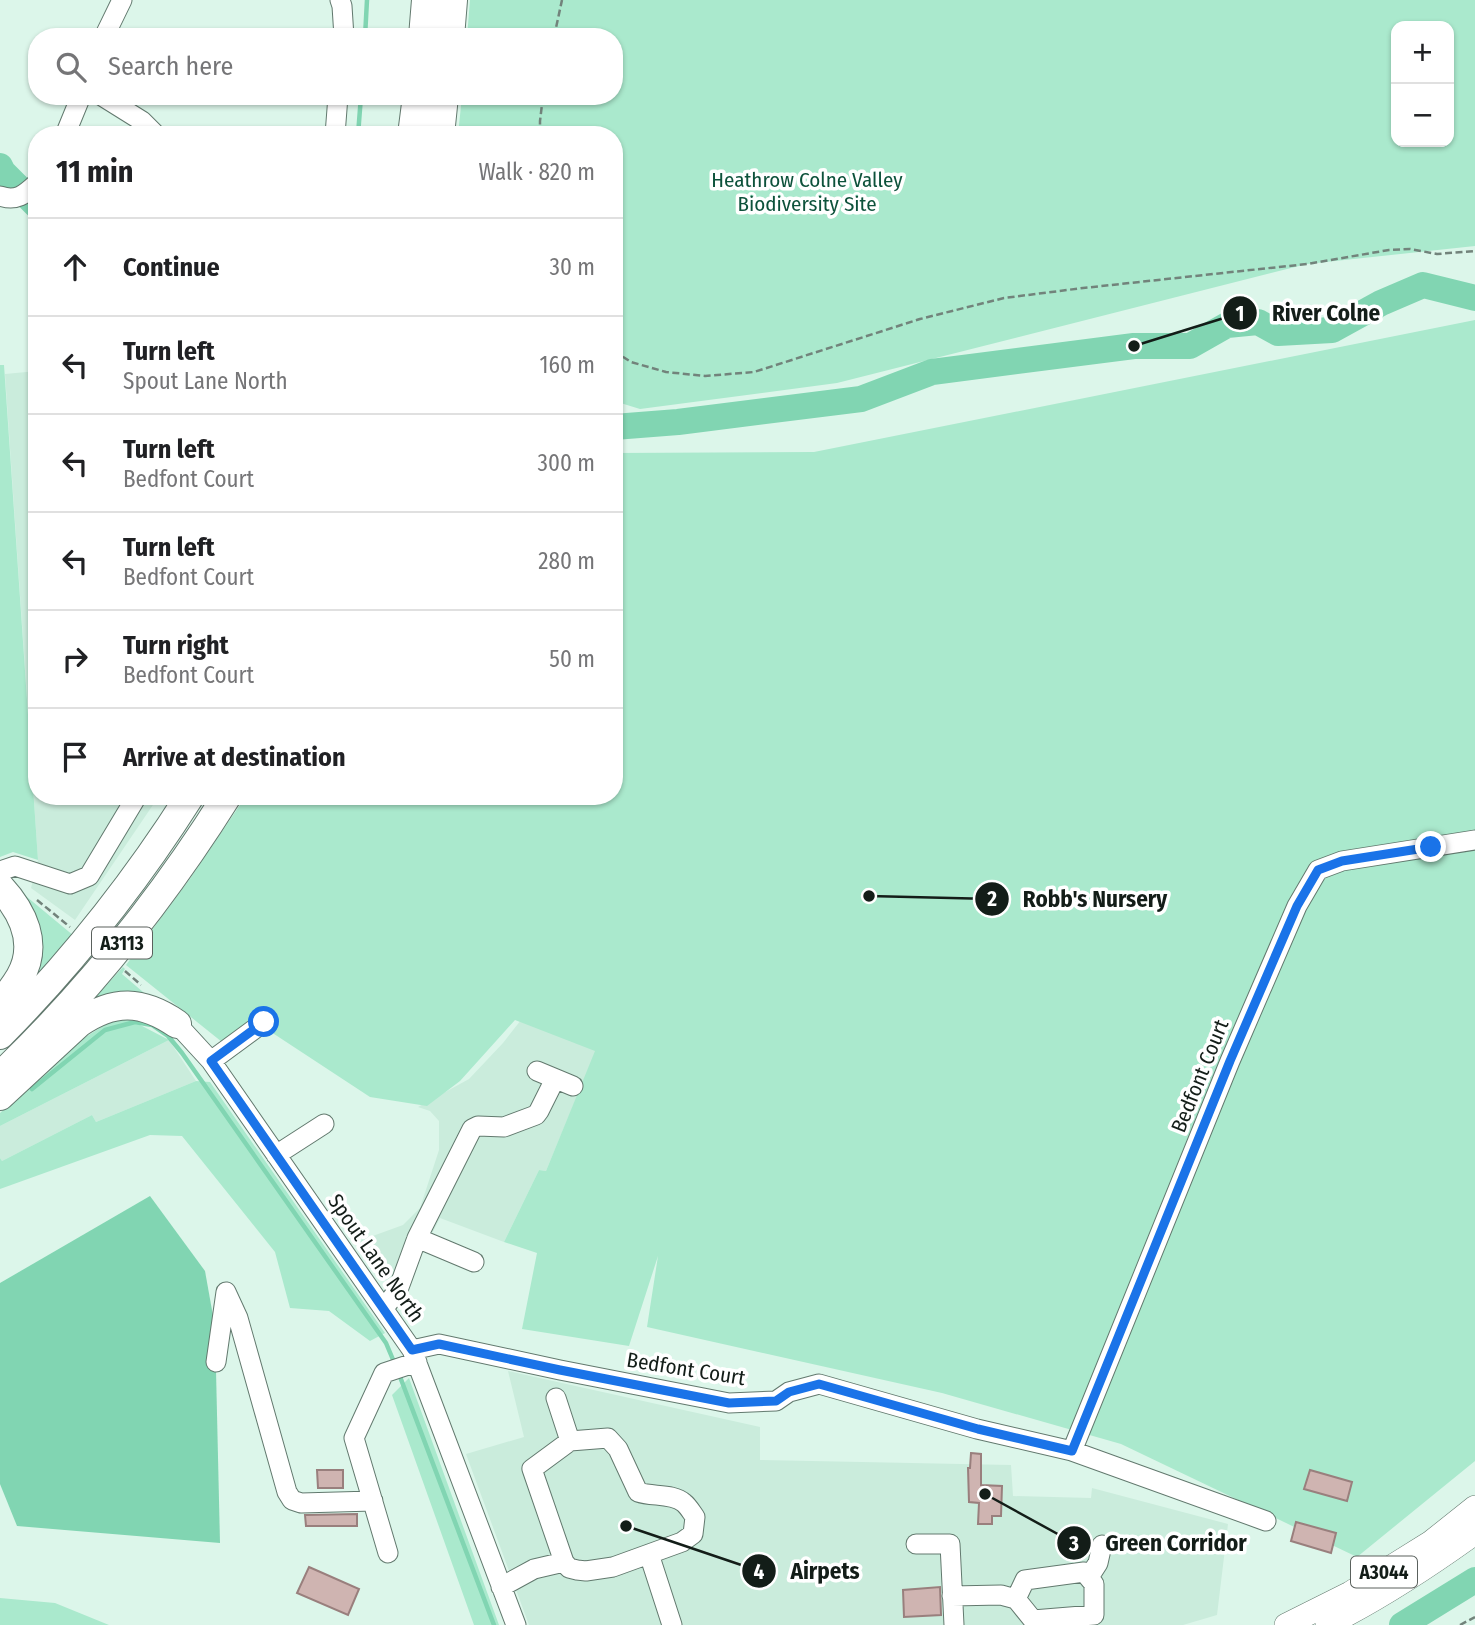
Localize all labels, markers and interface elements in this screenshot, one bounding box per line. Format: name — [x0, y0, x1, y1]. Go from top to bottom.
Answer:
map controls — [1391, 21, 1454, 147]
button: + — [1391, 21, 1454, 84]
search box — [28, 28, 623, 105]
icon: search — [52, 48, 90, 86]
text: Search here — [108, 51, 233, 82]
button: − — [1391, 84, 1454, 147]
text: 11 min — [56, 154, 133, 190]
text: Walk · 820 m — [478, 158, 595, 186]
park label: Heathrow Colne Valley Biodiversity Site — [711, 167, 903, 217]
icon: ahead — [56, 248, 94, 286]
text: Continue — [123, 252, 220, 283]
text: 30 m — [550, 253, 595, 281]
callout: River Colne — [1223, 291, 1394, 335]
text: River Colne — [1272, 299, 1380, 327]
text: 1 — [1236, 301, 1244, 327]
text: Turn left — [123, 336, 215, 367]
icon: left — [56, 346, 94, 384]
text: 160 m — [540, 351, 595, 379]
text: Spout Lane North — [123, 367, 288, 395]
text: Turn left — [123, 434, 215, 465]
icon: left — [56, 444, 94, 482]
text: 300 m — [538, 449, 595, 477]
text: Bedfont Court — [123, 465, 254, 493]
text: Turn left — [123, 532, 215, 563]
icon: left — [56, 542, 94, 580]
text: 280 m — [538, 547, 595, 575]
text: Bedfont Court — [123, 563, 254, 591]
text: Turn right — [123, 630, 229, 661]
icon: right — [56, 640, 94, 678]
text: 50 m — [549, 645, 595, 673]
text: Bedfont Court — [123, 661, 254, 689]
icon: arrive — [56, 738, 94, 776]
text: Arrive at destination — [123, 742, 346, 773]
route end — [1415, 831, 1446, 862]
callout: Robb's Nursery — [974, 877, 1181, 921]
text: Robb's Nursery — [1023, 885, 1168, 913]
text: 2 — [986, 886, 997, 912]
road number: A3113 — [92, 928, 152, 959]
route start — [248, 1006, 279, 1037]
street label: Bedfont Court — [1166, 1016, 1235, 1136]
street label: Spout Lane North — [322, 1189, 430, 1327]
street label: Bedfont Court — [625, 1347, 747, 1391]
callout: Green Corridor — [1056, 1521, 1260, 1565]
text: Green Corridor — [1105, 1529, 1247, 1557]
text: 3 — [1068, 1531, 1079, 1557]
callout: Airpets — [742, 1549, 874, 1593]
road number: A3044 — [1351, 1556, 1417, 1588]
text: Airpets — [789, 1557, 860, 1585]
text: 4 — [754, 1559, 765, 1585]

